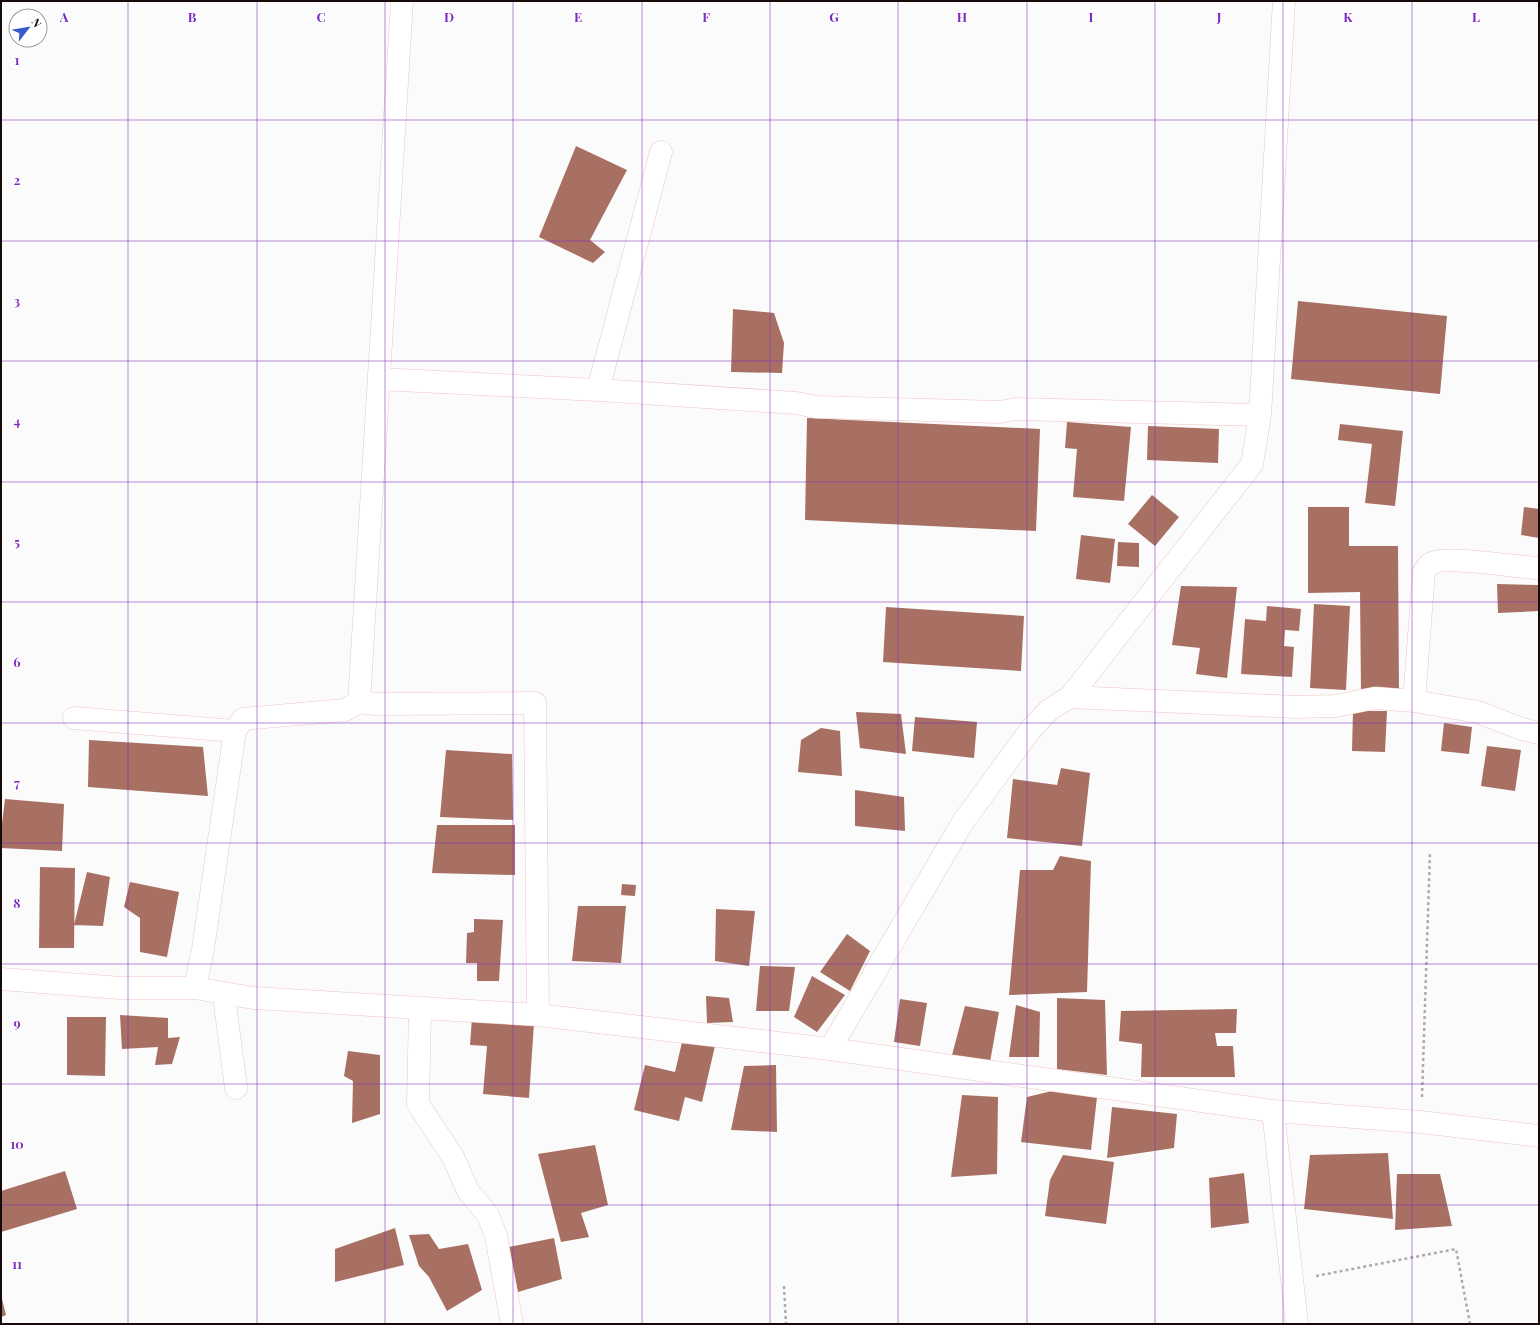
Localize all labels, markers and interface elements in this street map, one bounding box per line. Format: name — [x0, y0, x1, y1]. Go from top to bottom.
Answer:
north arrow — [8, 8, 48, 48]
text: A — [59, 8, 69, 25]
text: B — [188, 8, 197, 25]
text: C — [316, 8, 326, 25]
text: D — [444, 8, 454, 25]
text: E — [574, 8, 582, 25]
text: F — [702, 8, 710, 25]
text: G — [829, 8, 839, 25]
text: H — [957, 8, 967, 25]
text: I — [1089, 8, 1094, 25]
text: J — [1216, 8, 1222, 25]
text: K — [1343, 8, 1353, 25]
text: L — [1472, 8, 1480, 25]
text: N — [29, 15, 46, 30]
text: 1 — [15, 51, 20, 68]
text: 2 — [14, 171, 21, 188]
text: 3 — [14, 292, 20, 309]
text: 4 — [14, 412, 21, 429]
text: 5 — [14, 533, 20, 550]
text: 6 — [13, 653, 21, 670]
text: 7 — [14, 774, 20, 791]
text: 8 — [13, 894, 21, 911]
text: 9 — [13, 1014, 21, 1031]
text: 10 — [10, 1135, 24, 1152]
text: 11 — [12, 1255, 22, 1272]

